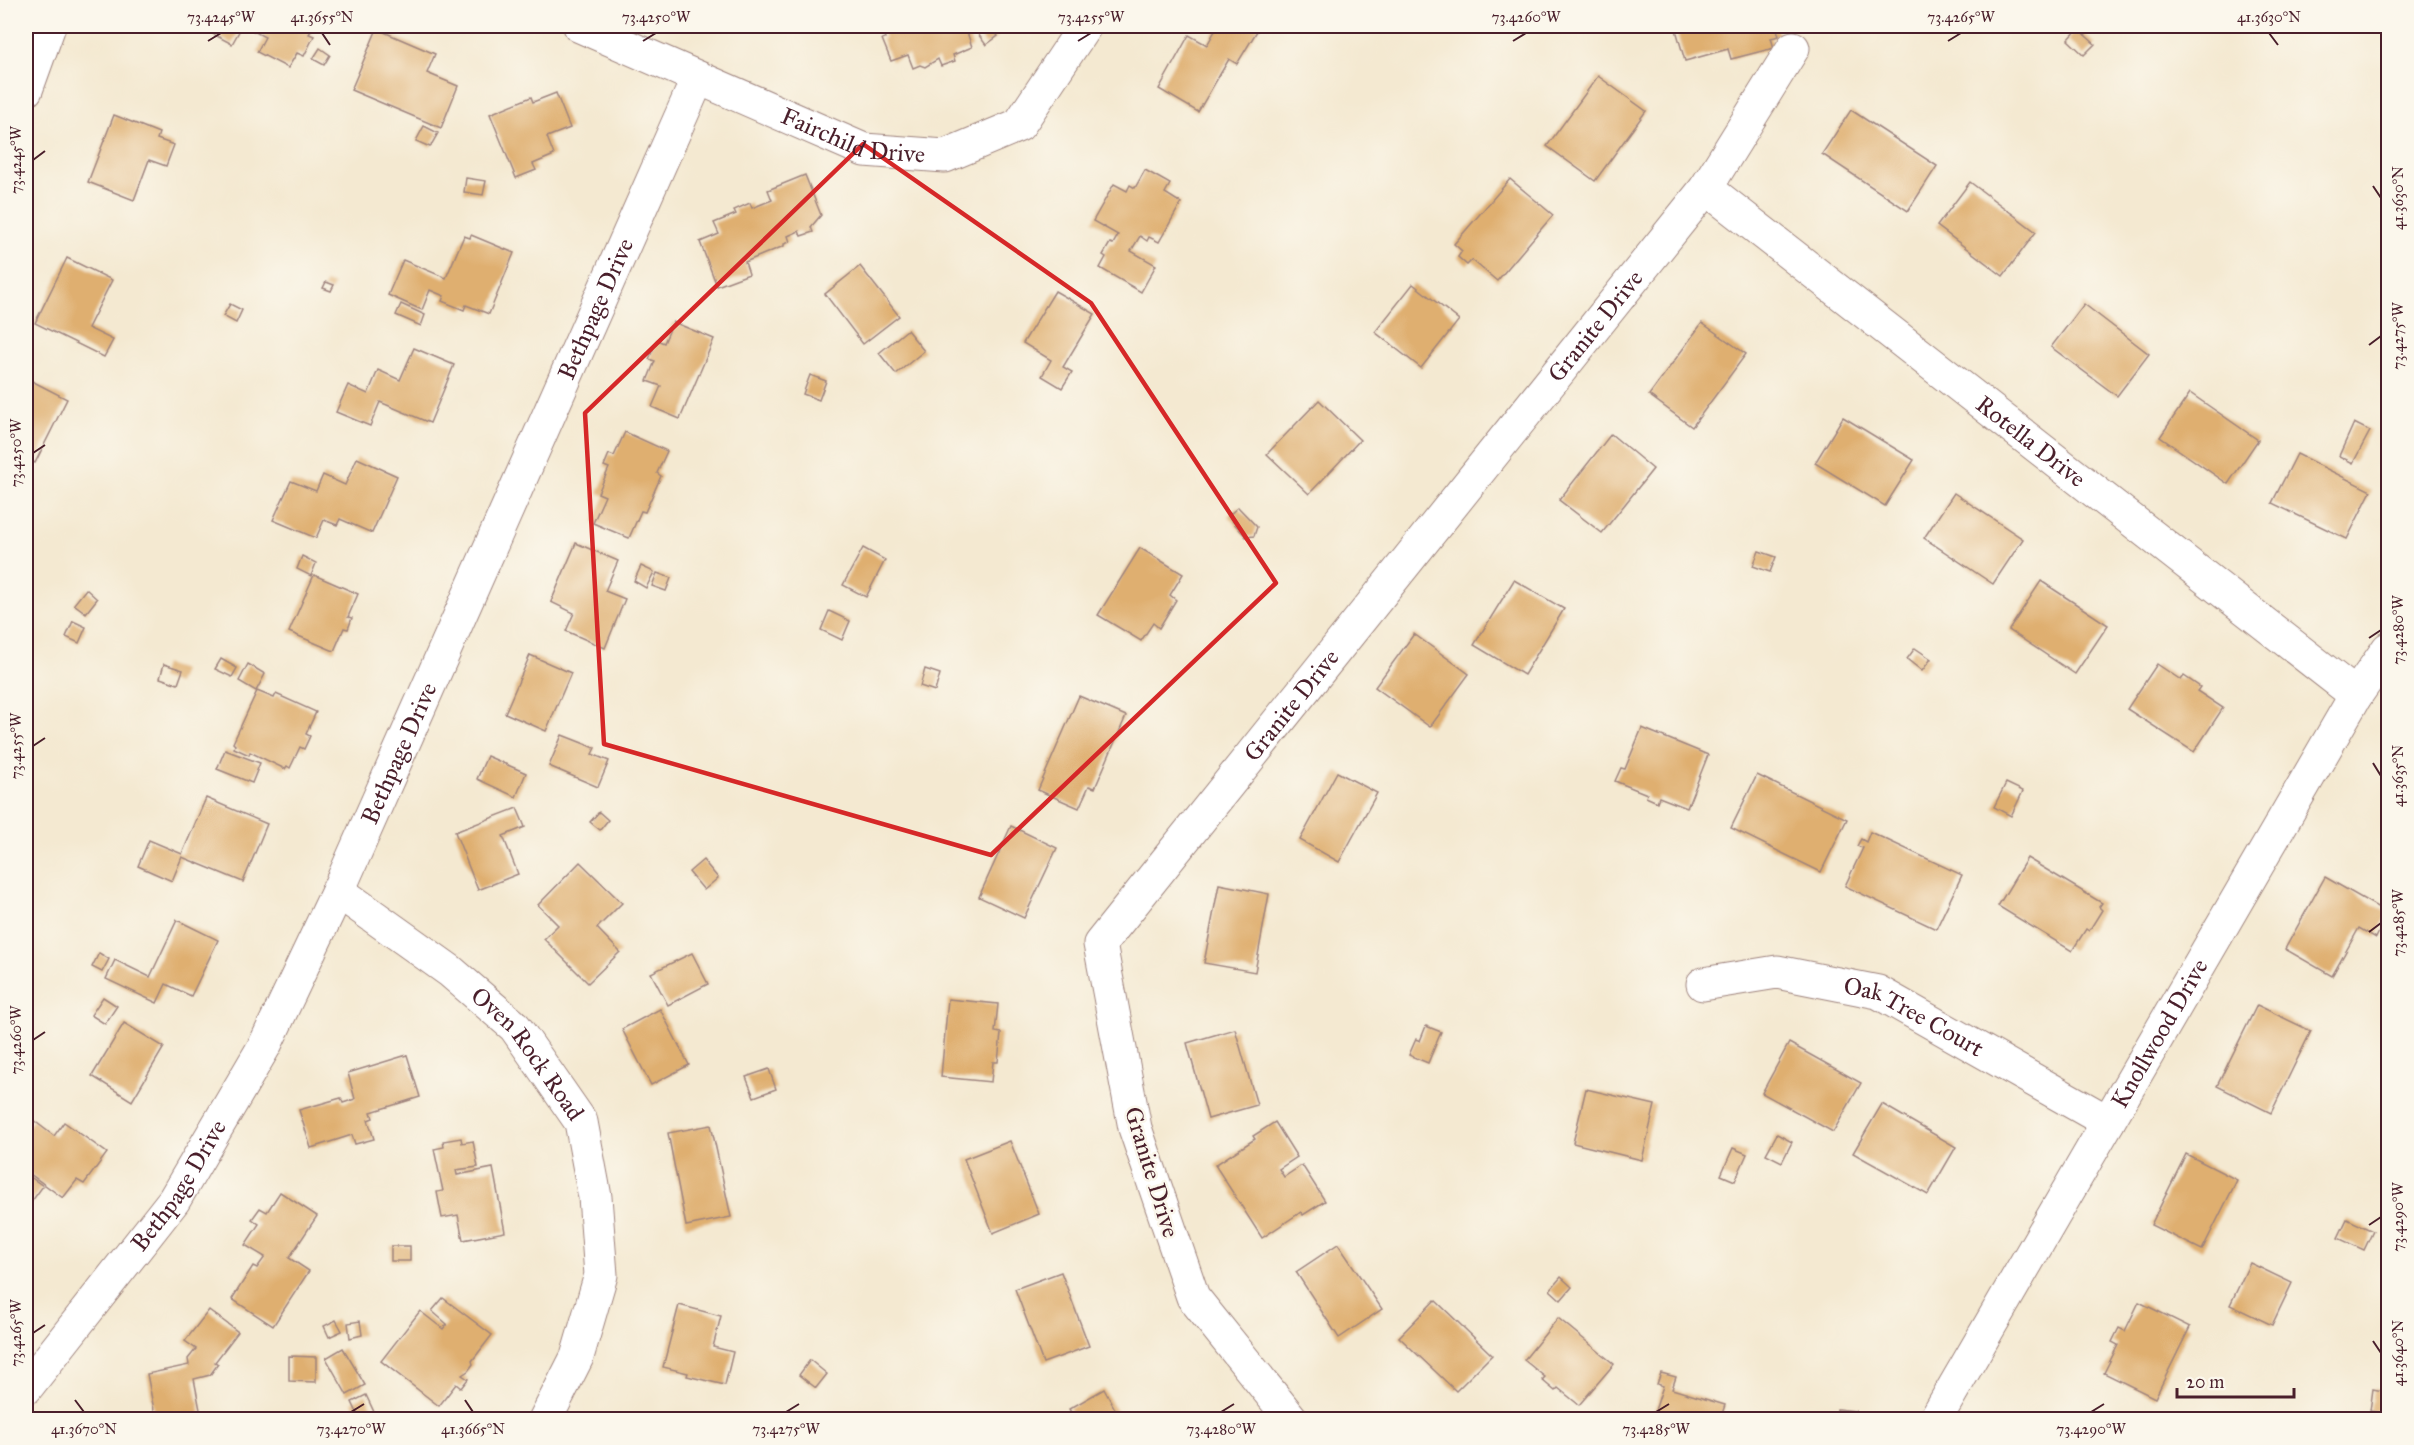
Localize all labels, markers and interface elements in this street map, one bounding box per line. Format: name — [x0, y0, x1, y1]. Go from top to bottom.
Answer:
text: 73.4245°W — [187, 8, 256, 26]
text: 41.3655°N — [290, 8, 354, 26]
text: 73.4250°W — [622, 8, 691, 26]
text: 73.4255°W — [1058, 8, 1125, 26]
text: 73.4260°W — [1491, 8, 1561, 26]
text: 73.4265°W — [1927, 8, 1995, 26]
text: 41.3630°N — [2237, 8, 2301, 26]
street label: Fairchild Drive — [777, 101, 926, 169]
text: 73.4245°W — [7, 125, 25, 194]
text: 41.3630°N — [2389, 166, 2407, 230]
street label: Bethpage Drive — [551, 233, 640, 384]
street label: Granite Drive — [1541, 264, 1649, 388]
text: 73.4275°W — [2389, 302, 2407, 370]
street label: Rotella Drive — [1970, 389, 2092, 494]
text: 73.4250°W — [7, 418, 25, 487]
text: 73.4280°W — [2389, 595, 2407, 665]
street label: Granite Drive — [1237, 643, 1346, 767]
street label: Bethpage Drive — [355, 678, 443, 829]
text: 73.4255°W — [7, 712, 25, 779]
text: 41.3635°N — [2389, 745, 2407, 807]
text: 73.4285°W — [2389, 888, 2407, 957]
street label: Knollwood Drive — [2104, 953, 2215, 1114]
street label: Oak Tree Court — [1841, 971, 1989, 1064]
street label: Oven Rock Road — [465, 981, 590, 1126]
text: 73.4260°W — [7, 1005, 25, 1075]
street label: Granite Drive — [1118, 1103, 1186, 1241]
street label: Bethpage Drive — [124, 1114, 233, 1257]
text: 73.4290°W — [2389, 1182, 2407, 1252]
text: 73.4265°W — [7, 1299, 25, 1367]
text: 41.3640°N — [2389, 1320, 2407, 1386]
scale bar — [2177, 1361, 2294, 1399]
text: 20 m — [2186, 1371, 2224, 1393]
text: 41.3670°N — [51, 1420, 117, 1438]
text: 73.4270°W — [316, 1420, 386, 1438]
text: 41.3665°N — [441, 1420, 505, 1438]
text: 73.4275°W — [752, 1420, 820, 1438]
text: 73.4280°W — [1186, 1420, 1256, 1438]
text: 73.4285°W — [1622, 1420, 1691, 1438]
text: 73.4290°W — [2056, 1420, 2126, 1438]

